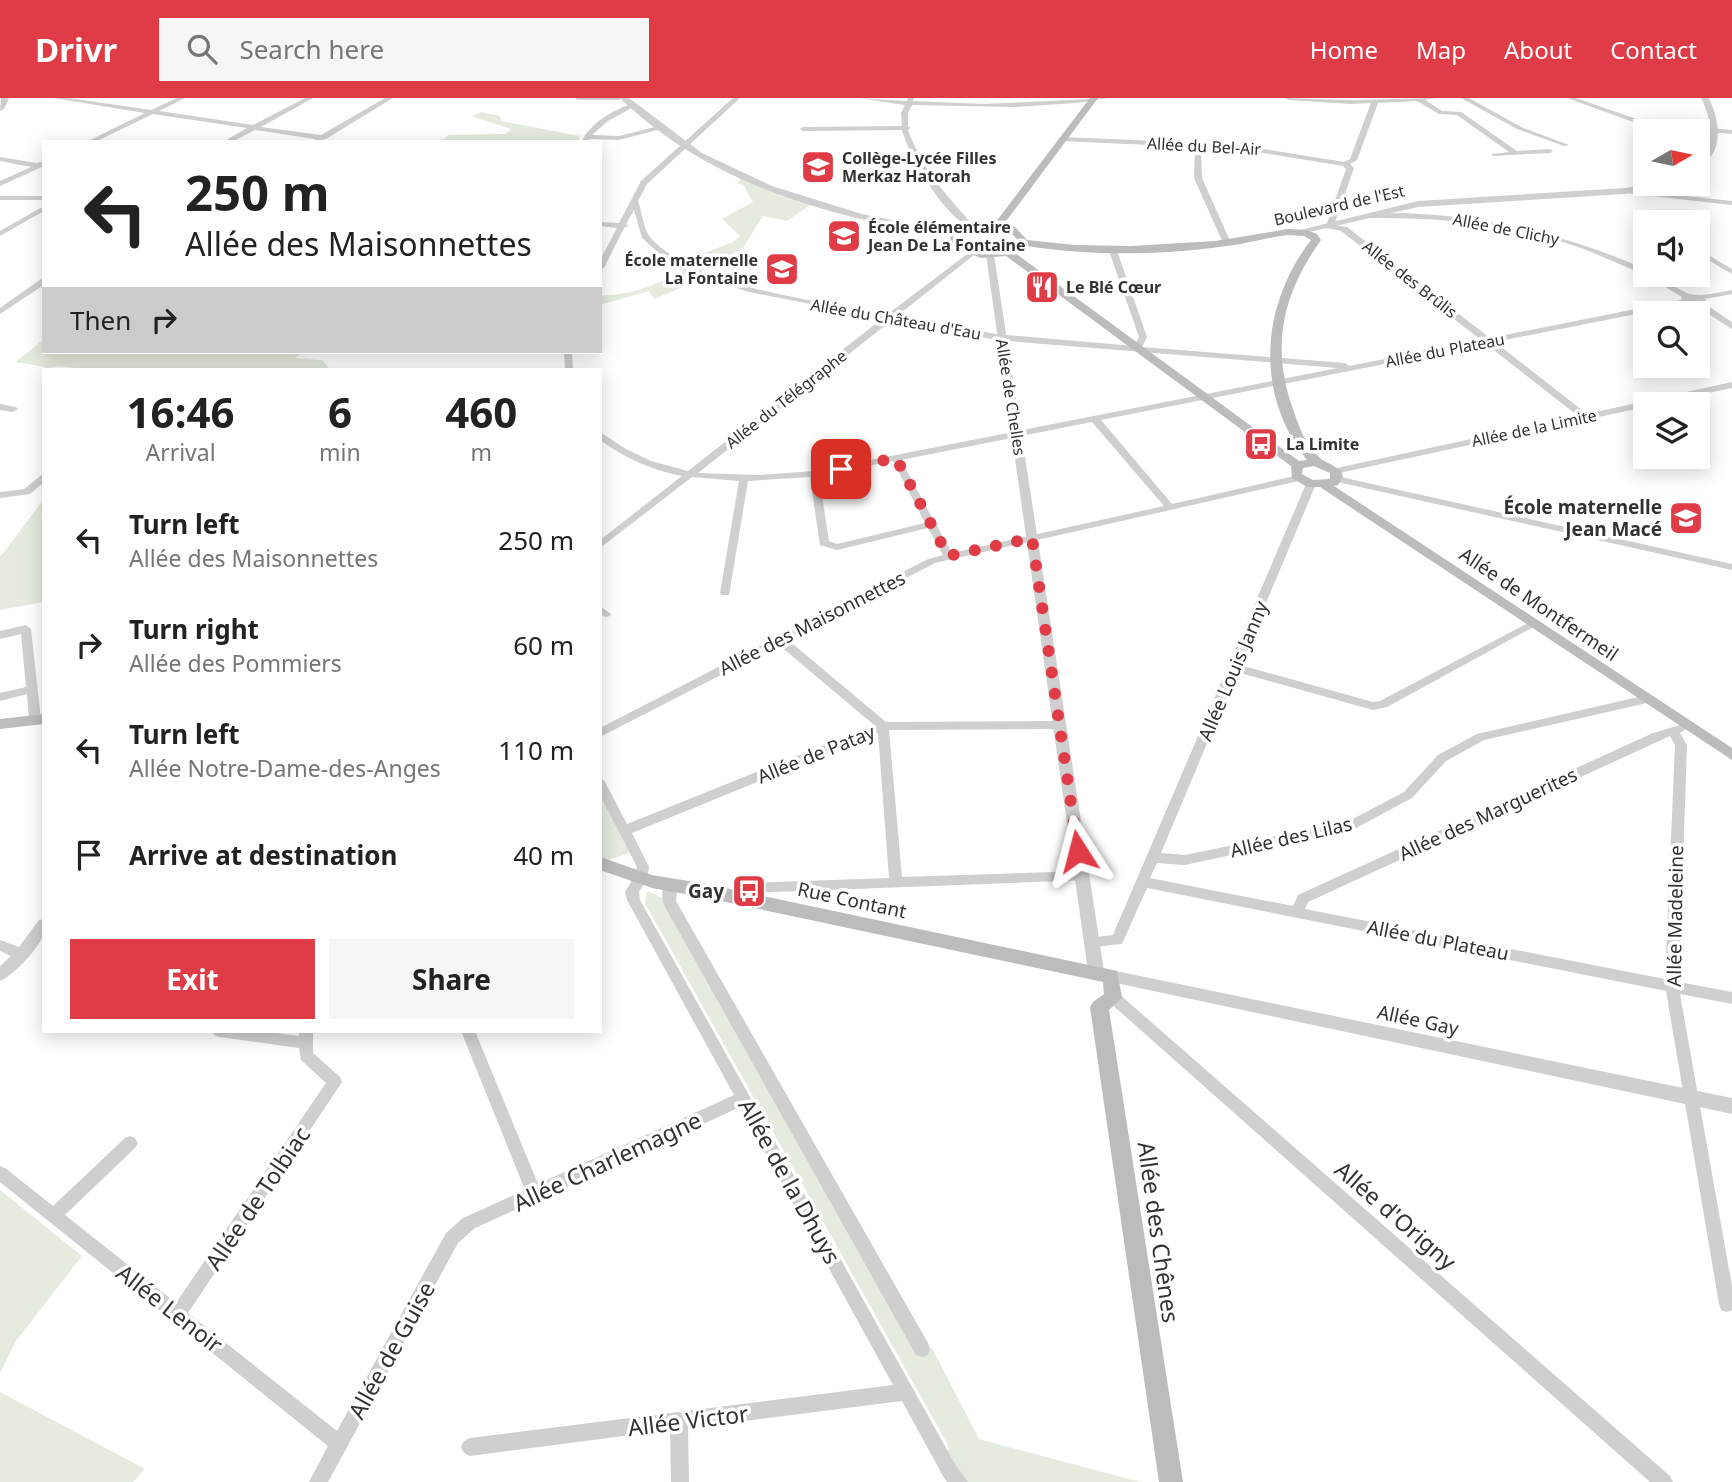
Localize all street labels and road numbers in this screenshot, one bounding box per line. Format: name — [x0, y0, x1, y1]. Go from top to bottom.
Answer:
street label: Allée du Bel-Air — [1146, 132, 1262, 160]
street label: Boulevard de l'Est — [1272, 179, 1407, 231]
street label: Allée de Clichy — [1451, 208, 1562, 250]
street label: Allée des Brûlis — [1358, 235, 1462, 323]
street label: Allée du Château d'Eau — [809, 293, 983, 345]
street label: Allée du Plateau — [1383, 328, 1507, 372]
street label: Allée de Chelles — [991, 337, 1031, 457]
street label: Allée du Télégraphe — [721, 345, 851, 453]
street label: Allée de la Limite — [1469, 404, 1599, 452]
street label: Allée de Montfermeil — [1454, 541, 1624, 667]
street label: Allée des Maisonnettes — [714, 565, 910, 681]
street label: Allée Louis Janny — [1192, 597, 1274, 745]
street label: Allée de Patay — [753, 718, 879, 789]
street label: Allée des Marguerites — [1395, 761, 1581, 867]
street label: Allée des Lilas — [1228, 810, 1354, 864]
street label: Allée Madeleine — [1661, 845, 1689, 987]
street label: Rue Contant — [795, 876, 909, 924]
street label: Allée du Plateau — [1365, 914, 1511, 966]
street label: Allée Gay — [1375, 999, 1461, 1041]
street label: Allée de la Dhuys — [731, 1093, 849, 1269]
street label: Allée Charlemagne — [508, 1103, 706, 1219]
street label: Allée de Tolbiac — [197, 1120, 317, 1276]
street label: Allée des Chênes — [1130, 1139, 1188, 1325]
street label: Allée d'Origny — [1328, 1153, 1464, 1277]
street label: Allée Lenoir — [110, 1256, 230, 1360]
street label: Allée de Guise — [340, 1276, 442, 1424]
street label: Allée Victor — [626, 1397, 750, 1443]

